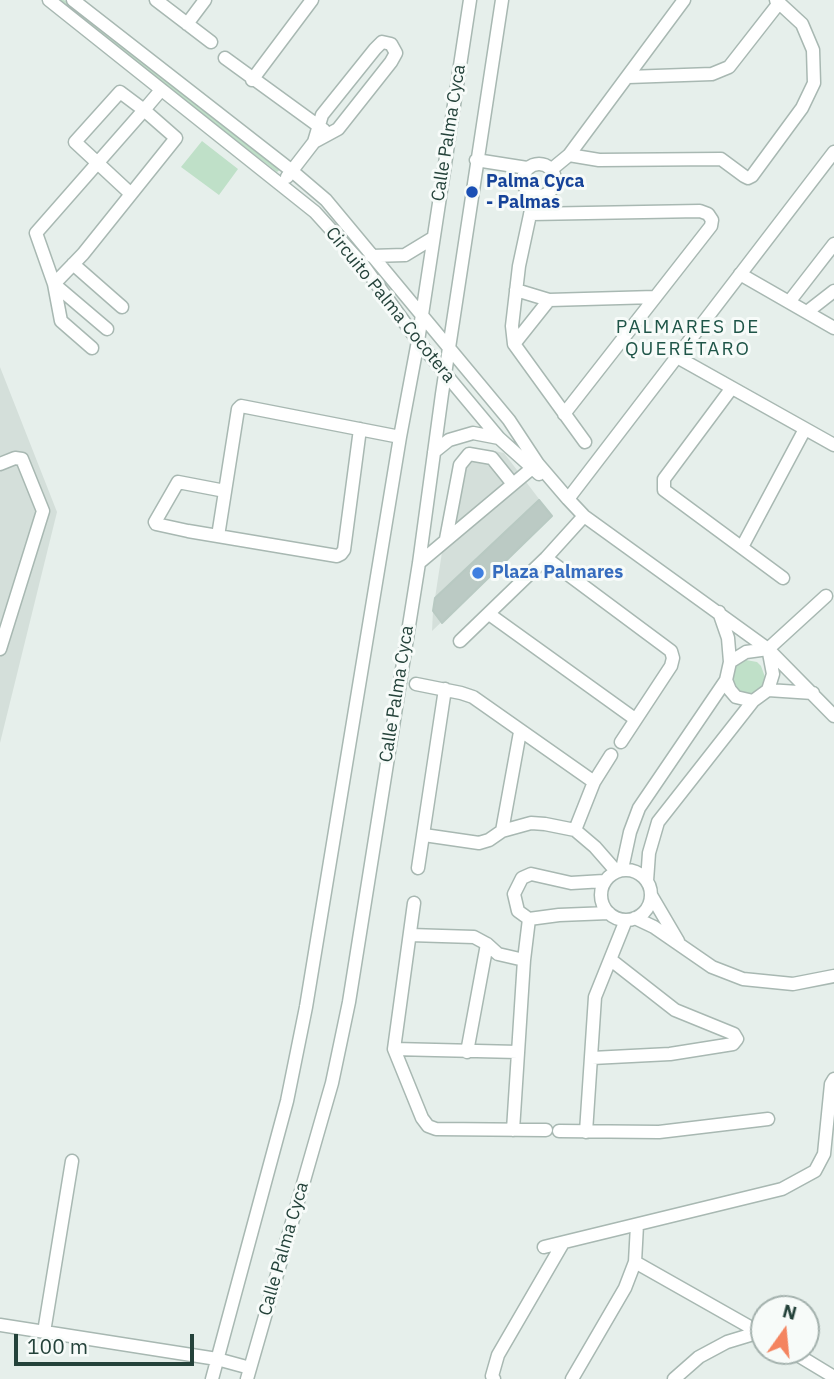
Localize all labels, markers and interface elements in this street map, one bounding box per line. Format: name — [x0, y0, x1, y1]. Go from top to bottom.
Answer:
street label: Calle Palma Cyca — [428, 63, 470, 203]
place label: Palma Cyca - Palmas — [486, 171, 585, 214]
marker: Palma Cyca - Palmas — [464, 184, 480, 200]
street label: Circuito Palma Cocotera — [321, 223, 459, 387]
district label: PALMARES DE QUERÉTARO — [617, 317, 759, 361]
place label: Plaza Palmares — [492, 562, 623, 584]
marker: Plaza Palmares — [470, 565, 486, 581]
street label: Calle Palma Cyca — [376, 624, 418, 764]
street label: Calle Palma Cyca — [255, 1180, 313, 1318]
north arrow — [750, 1295, 820, 1365]
text: N — [780, 1298, 800, 1325]
scale bar — [18, 1320, 198, 1364]
text: 100 m — [27, 1332, 88, 1360]

